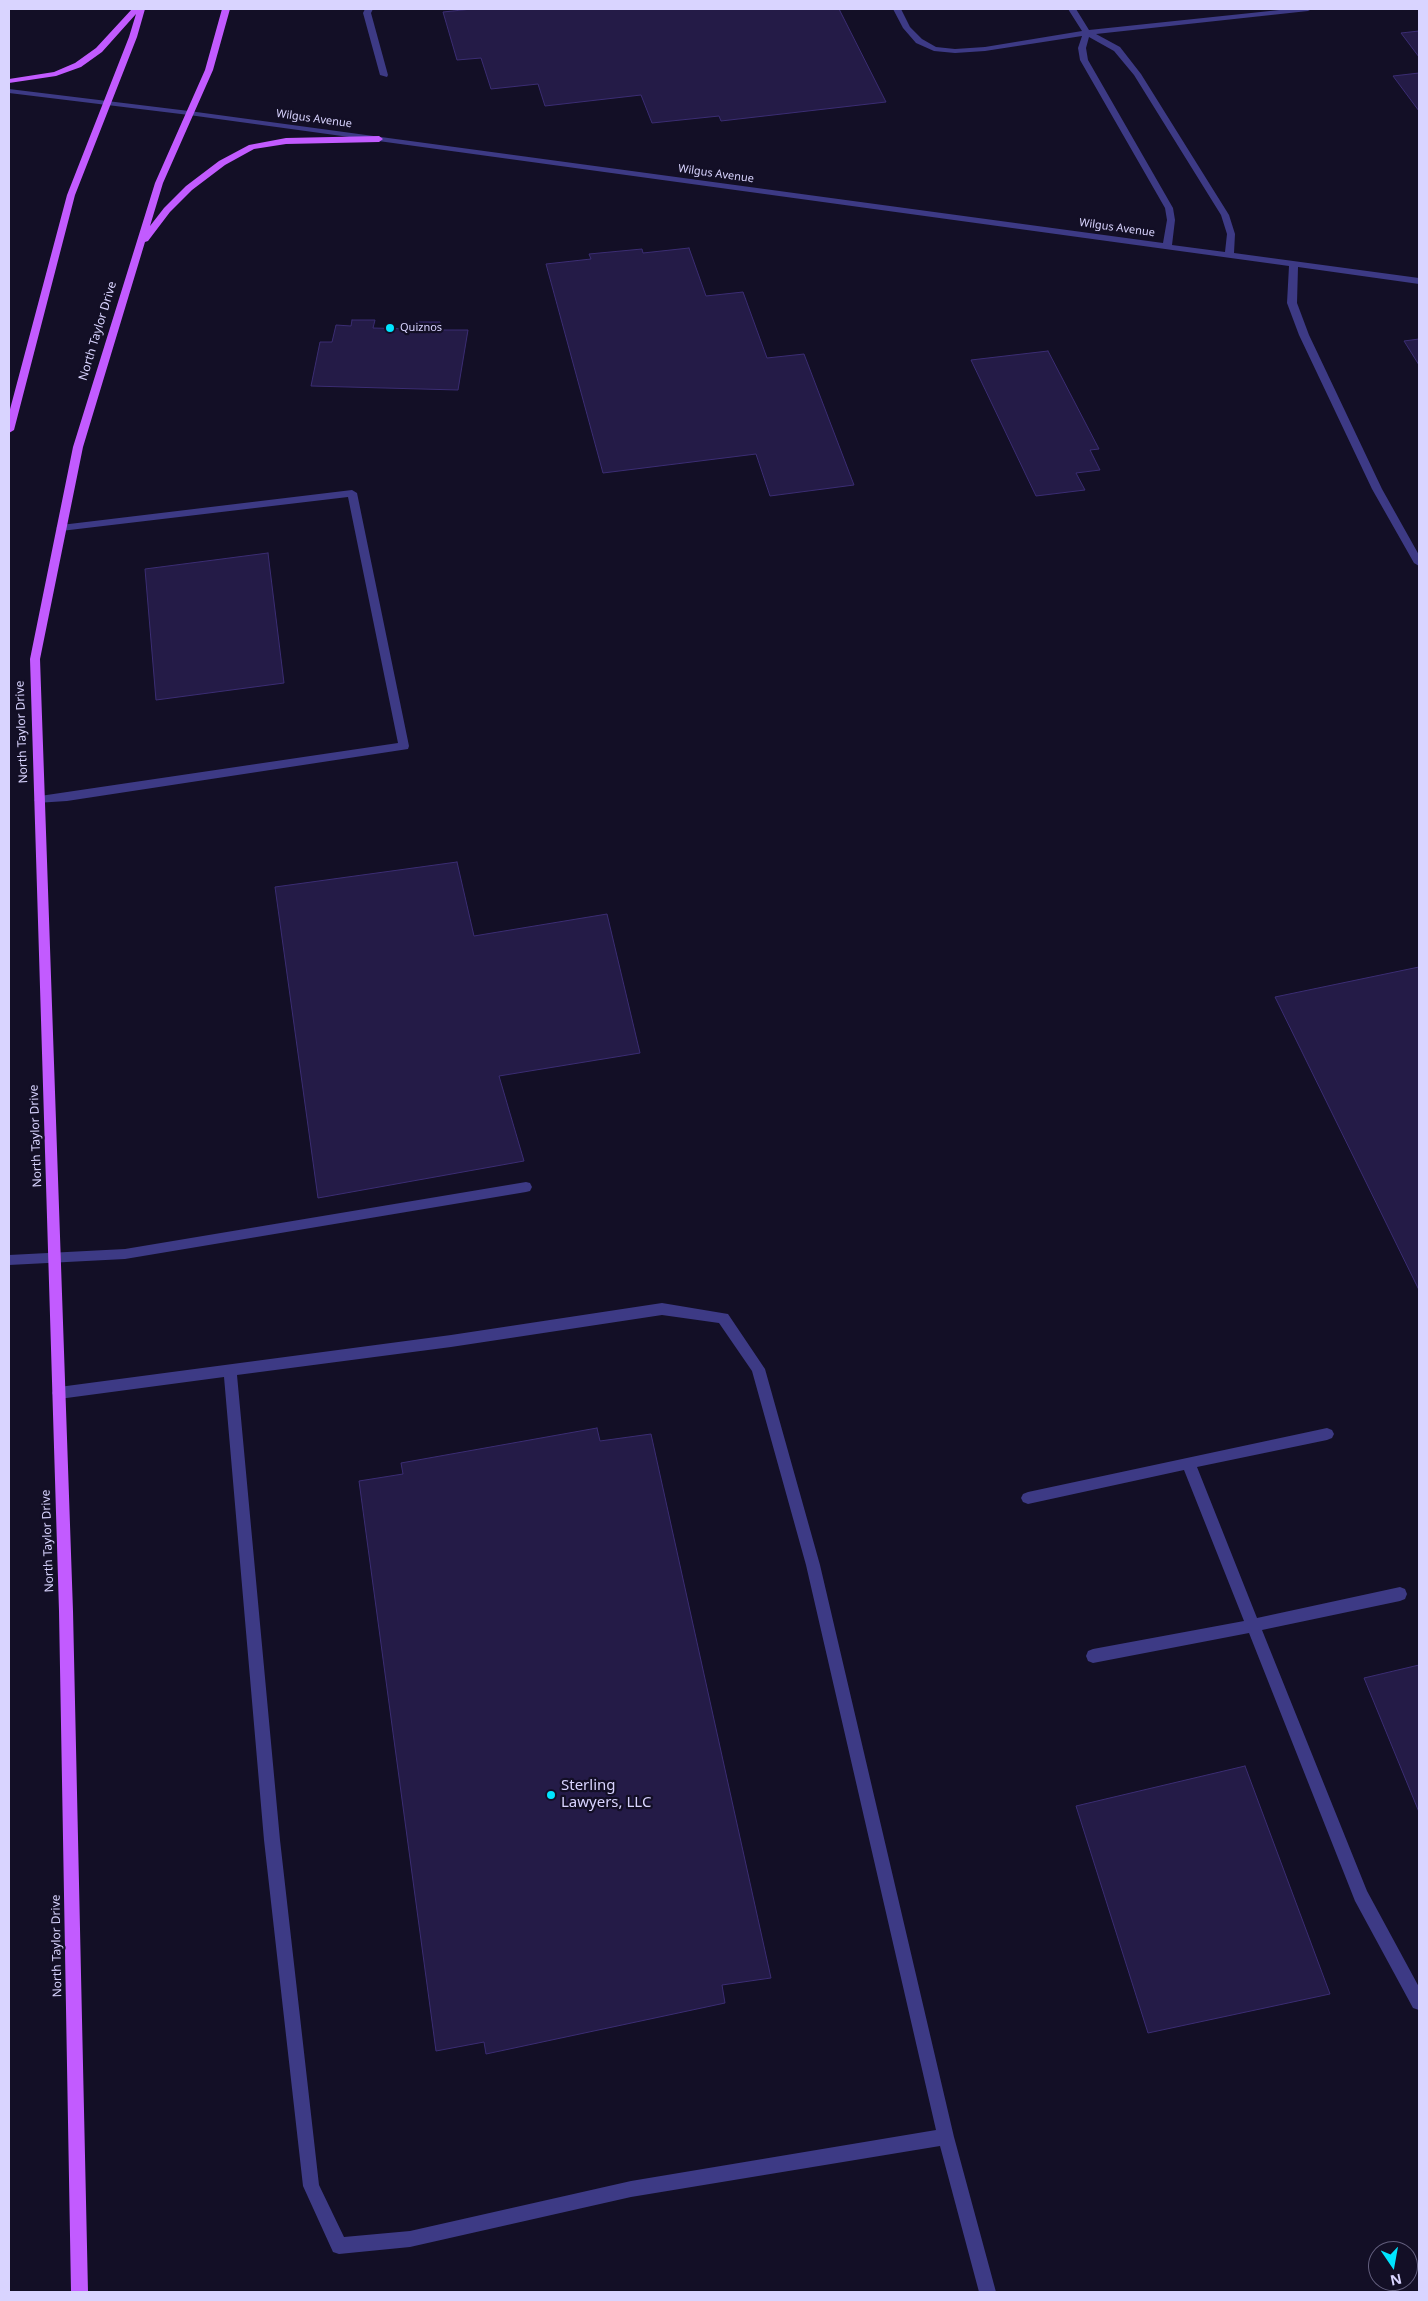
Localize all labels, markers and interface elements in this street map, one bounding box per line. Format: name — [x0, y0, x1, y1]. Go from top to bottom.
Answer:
street label: Wilgus Avenue — [275, 107, 353, 131]
street label: Wilgus Avenue — [677, 162, 755, 186]
street label: Wilgus Avenue — [1078, 216, 1156, 240]
street label: North Taylor Drive — [76, 280, 120, 382]
place label: Quiznos — [400, 321, 442, 335]
marker: Quiznos — [384, 322, 396, 334]
street label: North Taylor Drive — [13, 680, 31, 784]
street label: North Taylor Drive — [27, 1084, 45, 1188]
street label: North Taylor Drive — [39, 1489, 57, 1593]
place label: Sterling Lawyers, LLC — [561, 1777, 651, 1812]
marker: Sterling Lawyers, LLC — [545, 1789, 557, 1801]
street label: North Taylor Drive — [49, 1894, 65, 1998]
north arrow — [1368, 2241, 1418, 2291]
text: N — [1388, 2270, 1404, 2291]

